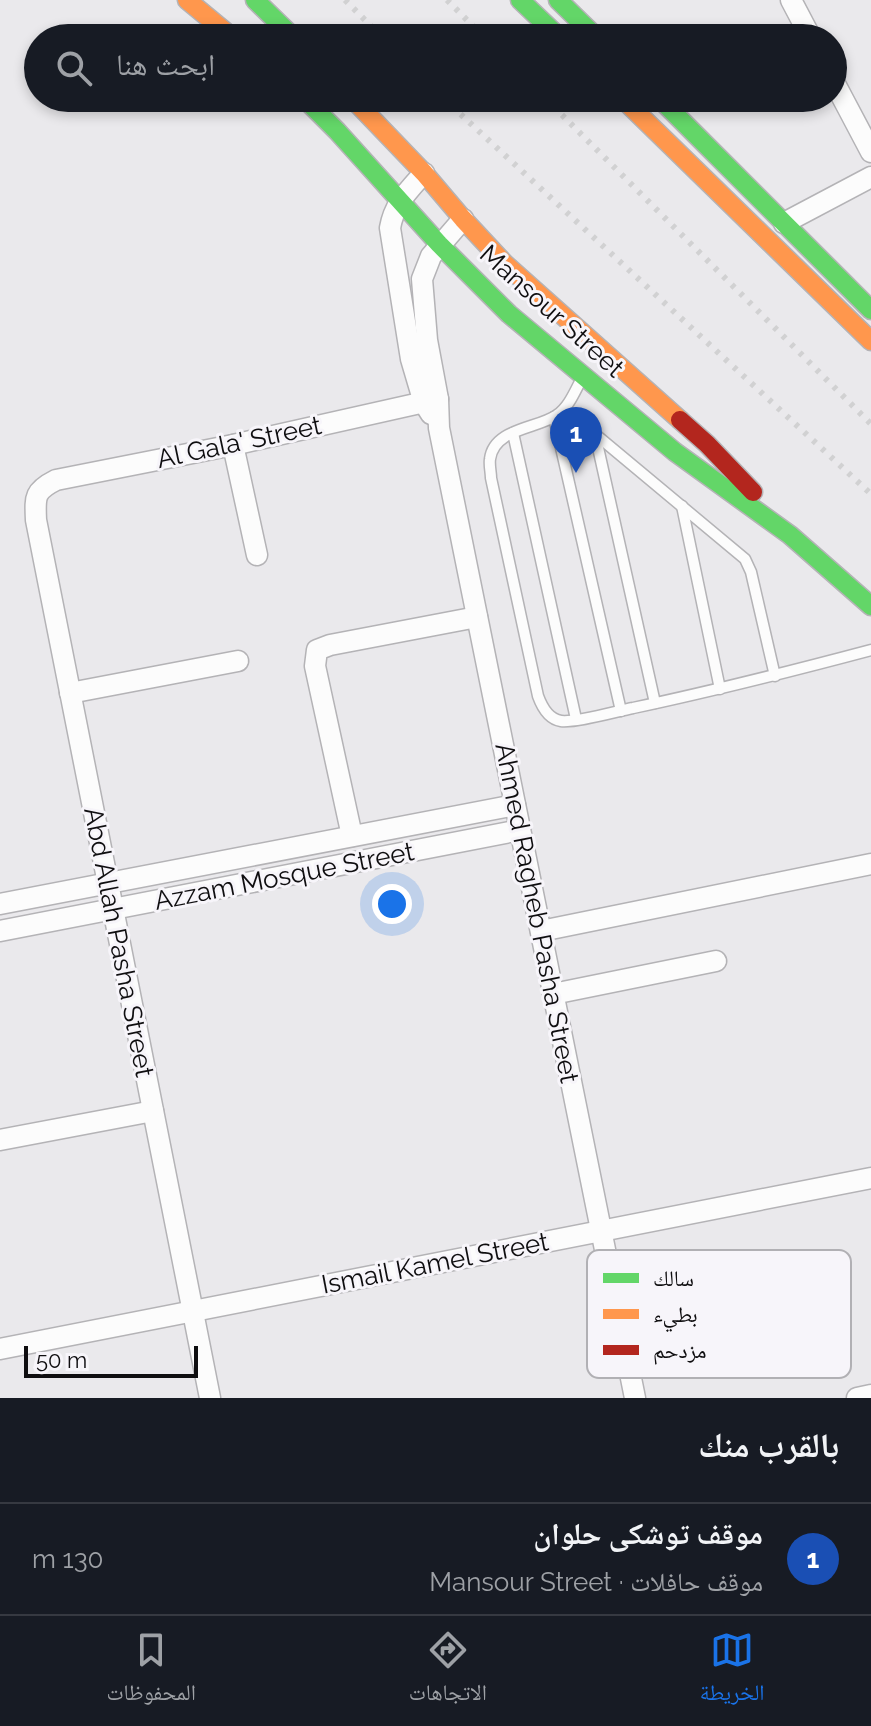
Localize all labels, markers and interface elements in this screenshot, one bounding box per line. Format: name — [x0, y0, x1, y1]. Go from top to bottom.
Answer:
search box — [24, 24, 847, 112]
icon: search — [52, 46, 96, 90]
text: ابحث هنا — [116, 47, 215, 82]
street label: Mansour Street — [474, 239, 630, 383]
pin: 1 — [550, 407, 602, 473]
street label: Al Gala' Street — [154, 410, 324, 474]
street label: Ahmed Ragheb Pasha Street — [489, 741, 585, 1086]
street label: Abd Allah Pasha Street — [78, 805, 160, 1080]
street label: Azzam Mosque Street — [152, 836, 417, 916]
your location — [372, 884, 412, 924]
street label: Ismail Kamel Street — [319, 1226, 551, 1300]
legend — [587, 1250, 851, 1378]
text: سالك — [653, 1265, 694, 1291]
text: بطيء — [653, 1301, 698, 1332]
text: مزدحم — [653, 1337, 707, 1365]
scale bar — [24, 1342, 198, 1378]
text: 50 m — [36, 1347, 87, 1373]
text: بالقرب منك — [698, 1425, 839, 1465]
text: موقف توشكى حلوان — [533, 1516, 763, 1551]
text: 130 m — [32, 1544, 103, 1574]
text: 1 — [807, 1544, 819, 1574]
text: موقف حافلات · Mansour Street — [429, 1567, 763, 1597]
tab: المحفوظات — [106, 1628, 196, 1714]
tab: الاتجاهات — [409, 1628, 487, 1714]
tab: الخريطة — [700, 1628, 765, 1714]

